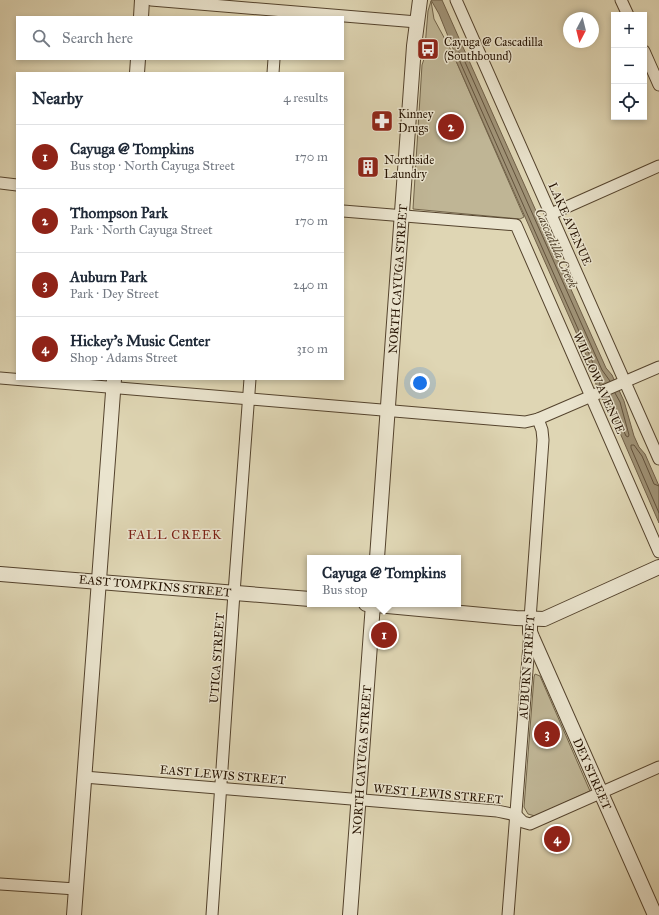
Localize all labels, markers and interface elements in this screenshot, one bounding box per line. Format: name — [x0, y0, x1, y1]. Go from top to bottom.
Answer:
north arrow — [563, 12, 599, 48]
map controls — [611, 12, 647, 120]
button: + — [611, 12, 647, 48]
search box — [16, 16, 344, 60]
icon: search — [30, 27, 52, 49]
text: Search here — [62, 29, 133, 47]
place label: Cayuga @ Cascadilla (Southbound) — [444, 35, 544, 63]
bus stop icon: Cayuga @ Cascadilla (Southbound) — [415, 36, 441, 62]
button: − — [611, 48, 647, 84]
button: locate — [611, 84, 647, 120]
text: Nearby — [32, 88, 83, 109]
text: 4 results — [283, 90, 328, 106]
place label: Kinney Drugs — [398, 107, 434, 136]
pharmacy icon: Kinney Drugs — [369, 108, 395, 134]
pin: 2 — [438, 112, 464, 142]
text: Cayuga @ Tompkins — [70, 140, 194, 158]
text: 1 — [42, 149, 48, 165]
text: 170 m — [295, 149, 328, 165]
place label: Northside Laundry — [384, 153, 434, 181]
building icon: Northside Laundry — [355, 154, 381, 180]
text: Bus stop · North Cayuga Street — [70, 158, 235, 174]
street label: LAKE AVENUE — [545, 180, 595, 268]
text: Thompson Park — [70, 204, 168, 222]
street label: NORTH CAYUGA STREET — [386, 204, 410, 354]
water label: Cascadilla Creek — [531, 206, 581, 291]
text: 2 — [42, 213, 48, 229]
text: 170 m — [295, 213, 328, 229]
text: Park · North Cayuga Street — [70, 222, 213, 238]
text: Auburn Park — [70, 268, 147, 286]
text: 3 — [42, 277, 48, 293]
text: 240 m — [293, 277, 328, 293]
text: Park · Dey Street — [70, 286, 159, 302]
street label: WILLOW AVENUE — [570, 330, 628, 436]
text: Hickey's Music Center — [70, 332, 210, 350]
text: 4 — [41, 341, 49, 357]
text: 310 m — [296, 341, 328, 357]
text: Shop · Adams Street — [70, 350, 178, 366]
your location — [410, 373, 430, 393]
district label: FALL CREEK — [128, 527, 222, 543]
popup — [307, 555, 461, 607]
text: Cayuga @ Tompkins — [322, 564, 446, 582]
street label: EAST TOMPKINS STREET — [78, 572, 232, 600]
text: Bus stop — [322, 582, 368, 598]
street label: UTICA STREET — [207, 612, 227, 704]
street label: AUBURN STREET — [516, 614, 538, 721]
pin: 1 — [371, 620, 397, 650]
street label: NORTH CAYUGA STREET — [350, 685, 374, 835]
pin: 3 — [534, 719, 560, 749]
street label: DEY STREET — [570, 736, 614, 812]
street label: EAST LEWIS STREET — [159, 763, 287, 787]
street label: WEST LEWIS STREET — [373, 781, 503, 807]
pin: 4 — [544, 824, 570, 854]

